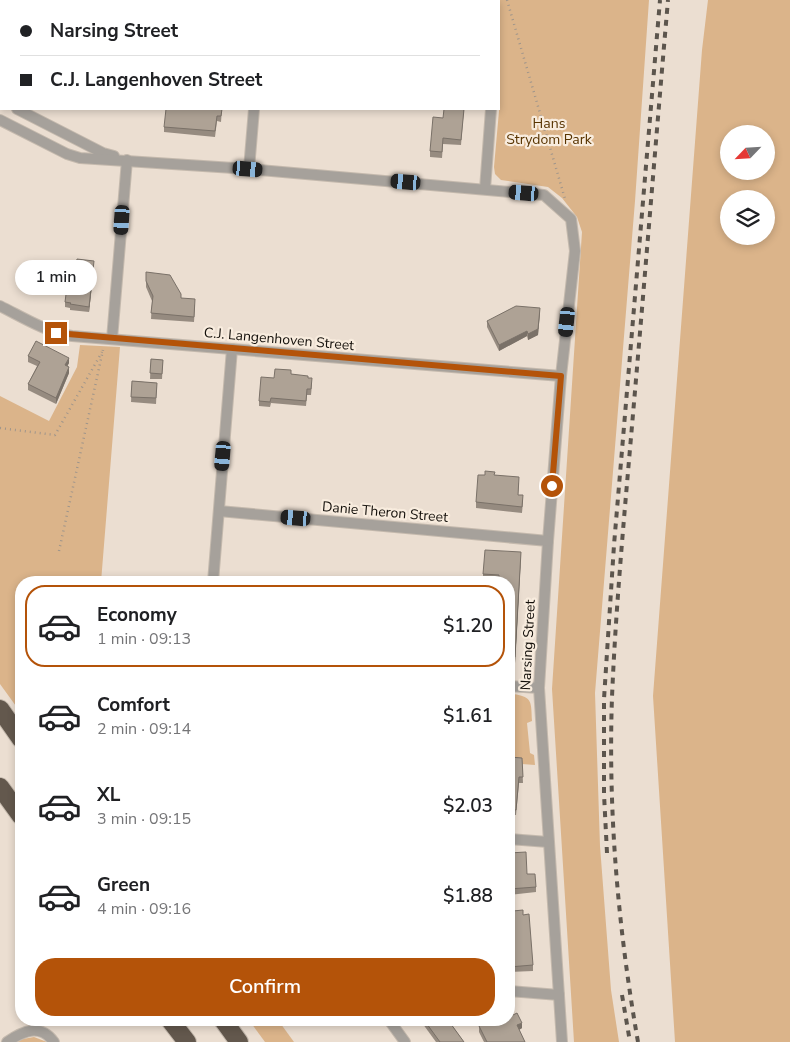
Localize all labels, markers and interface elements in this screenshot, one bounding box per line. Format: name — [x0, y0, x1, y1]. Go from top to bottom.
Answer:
text: Narsing Street — [50, 18, 178, 44]
text: C.J. Langenhoven Street — [50, 67, 262, 93]
park label: Hans Strydom Park — [506, 114, 593, 149]
north arrow — [720, 125, 775, 180]
map controls — [720, 125, 775, 245]
car — [232, 160, 263, 178]
car — [390, 173, 421, 191]
car — [508, 184, 539, 202]
button: layers — [720, 190, 775, 245]
car — [113, 205, 130, 235]
callout: 1 min — [15, 260, 97, 296]
text: 1 min — [36, 266, 76, 288]
car — [557, 306, 576, 338]
route end — [45, 322, 67, 344]
street label: C.J. Langenhoven Street — [203, 323, 355, 355]
car — [214, 440, 231, 472]
route start — [541, 475, 563, 497]
street label: Danie Theron Street — [321, 497, 449, 527]
car — [280, 509, 311, 527]
street label: Narsing Street — [516, 599, 540, 691]
text: Economy — [97, 602, 177, 628]
icon: car — [37, 604, 82, 649]
text: $1.20 — [443, 613, 493, 639]
text: 1 min · 09:13 — [97, 628, 191, 650]
text: Comfort — [97, 692, 170, 718]
icon: car — [37, 694, 82, 739]
text: $1.61 — [443, 703, 493, 729]
text: 2 min · 09:14 — [97, 718, 191, 740]
text: XL — [97, 782, 120, 808]
icon: car — [37, 784, 82, 829]
text: $2.03 — [443, 793, 493, 819]
text: 3 min · 09:15 — [97, 808, 191, 830]
text: Green — [97, 872, 150, 898]
icon: car — [37, 874, 82, 919]
text: $1.88 — [443, 883, 493, 909]
text: 4 min · 09:16 — [97, 898, 191, 920]
button: Confirm — [35, 958, 495, 1016]

